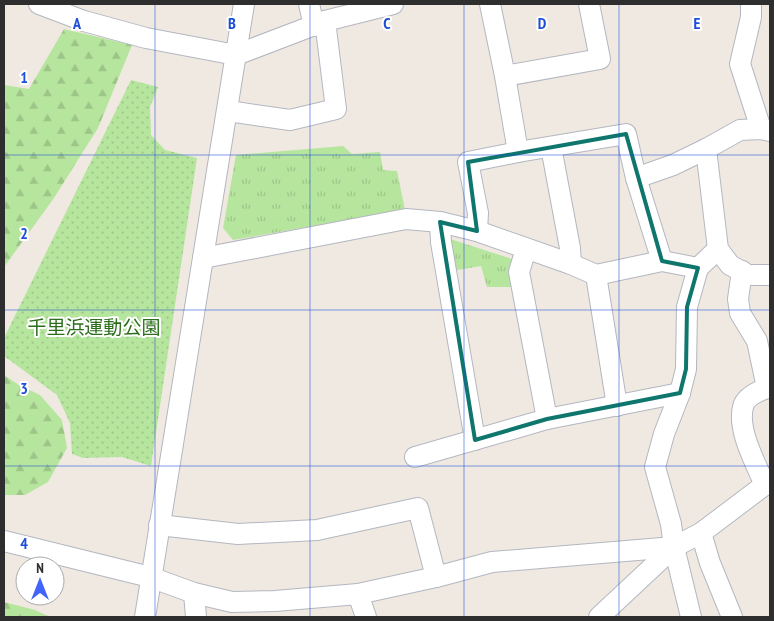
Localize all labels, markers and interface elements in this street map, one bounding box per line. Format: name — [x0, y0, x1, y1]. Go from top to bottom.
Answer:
text: A — [72, 13, 82, 33]
text: B — [228, 13, 236, 33]
text: C — [383, 13, 391, 33]
text: D — [538, 13, 547, 33]
text: E — [694, 13, 701, 33]
text: 1 — [20, 67, 28, 87]
text: 2 — [20, 223, 28, 243]
park label: 千里浜運動公園 — [27, 315, 161, 339]
text: 3 — [20, 378, 28, 398]
text: 4 — [20, 533, 28, 553]
north arrow — [15, 556, 65, 606]
text: N — [36, 559, 44, 577]

